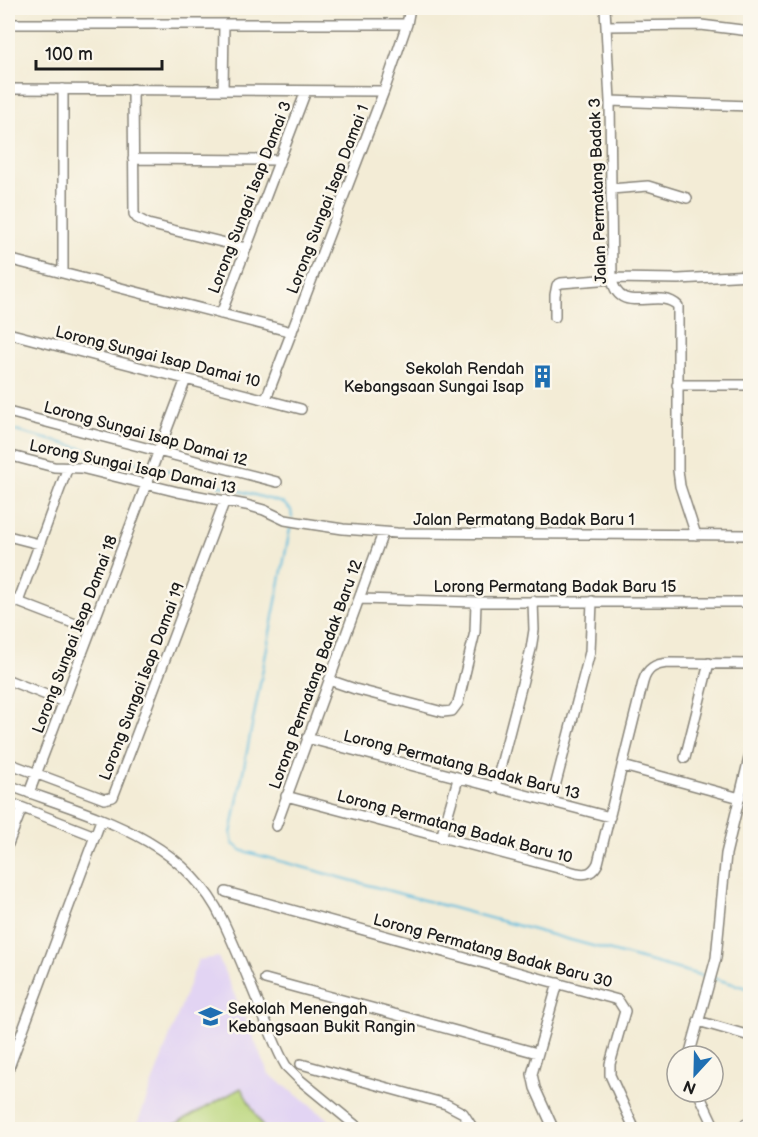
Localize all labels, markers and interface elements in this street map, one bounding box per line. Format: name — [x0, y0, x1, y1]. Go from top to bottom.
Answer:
scale bar — [36, 33, 162, 71]
text: 100 m — [45, 44, 93, 65]
street label: Jalan Permatang Badak 3 — [586, 97, 611, 284]
street label: Lorong Sungai Isap Damai 3 — [205, 98, 296, 297]
street label: Lorong Sungai Isap Damai 1 — [283, 102, 373, 297]
street label: Lorong Sungai Isap Damai 10 — [53, 323, 262, 392]
place label: Sekolah Rendah Kebangsaan Sungai Isap — [344, 360, 524, 397]
building icon: Sekolah Rendah Kebangsaan Sungai Isap — [529, 364, 555, 390]
street label: Lorong Sungai Isap Damai 12 — [41, 398, 250, 471]
street label: Lorong Sungai Isap Damai 13 — [28, 436, 238, 499]
street label: Jalan Permatang Badak Baru 1 — [413, 511, 635, 530]
street label: Lorong Sungai Isap Damai 18 — [29, 533, 122, 736]
street label: Lorong Permatang Badak Baru 12 — [266, 557, 367, 792]
street label: Lorong Permatang Badak Baru 15 — [434, 578, 676, 597]
street label: Lorong Sungai Isap Damai 19 — [96, 580, 189, 783]
street label: Lorong Permatang Badak Baru 13 — [341, 727, 582, 804]
street label: Lorong Permatang Badak Baru 10 — [335, 787, 574, 868]
street label: Lorong Permatang Badak Baru 30 — [371, 910, 614, 993]
place label: Sekolah Menengah Kebangsaan Bukit Rangin — [228, 1000, 415, 1037]
school or university icon: Sekolah Menengah Kebangsaan Bukit Rangin — [197, 1004, 223, 1030]
north arrow — [665, 1044, 725, 1104]
text: N — [681, 1075, 699, 1098]

